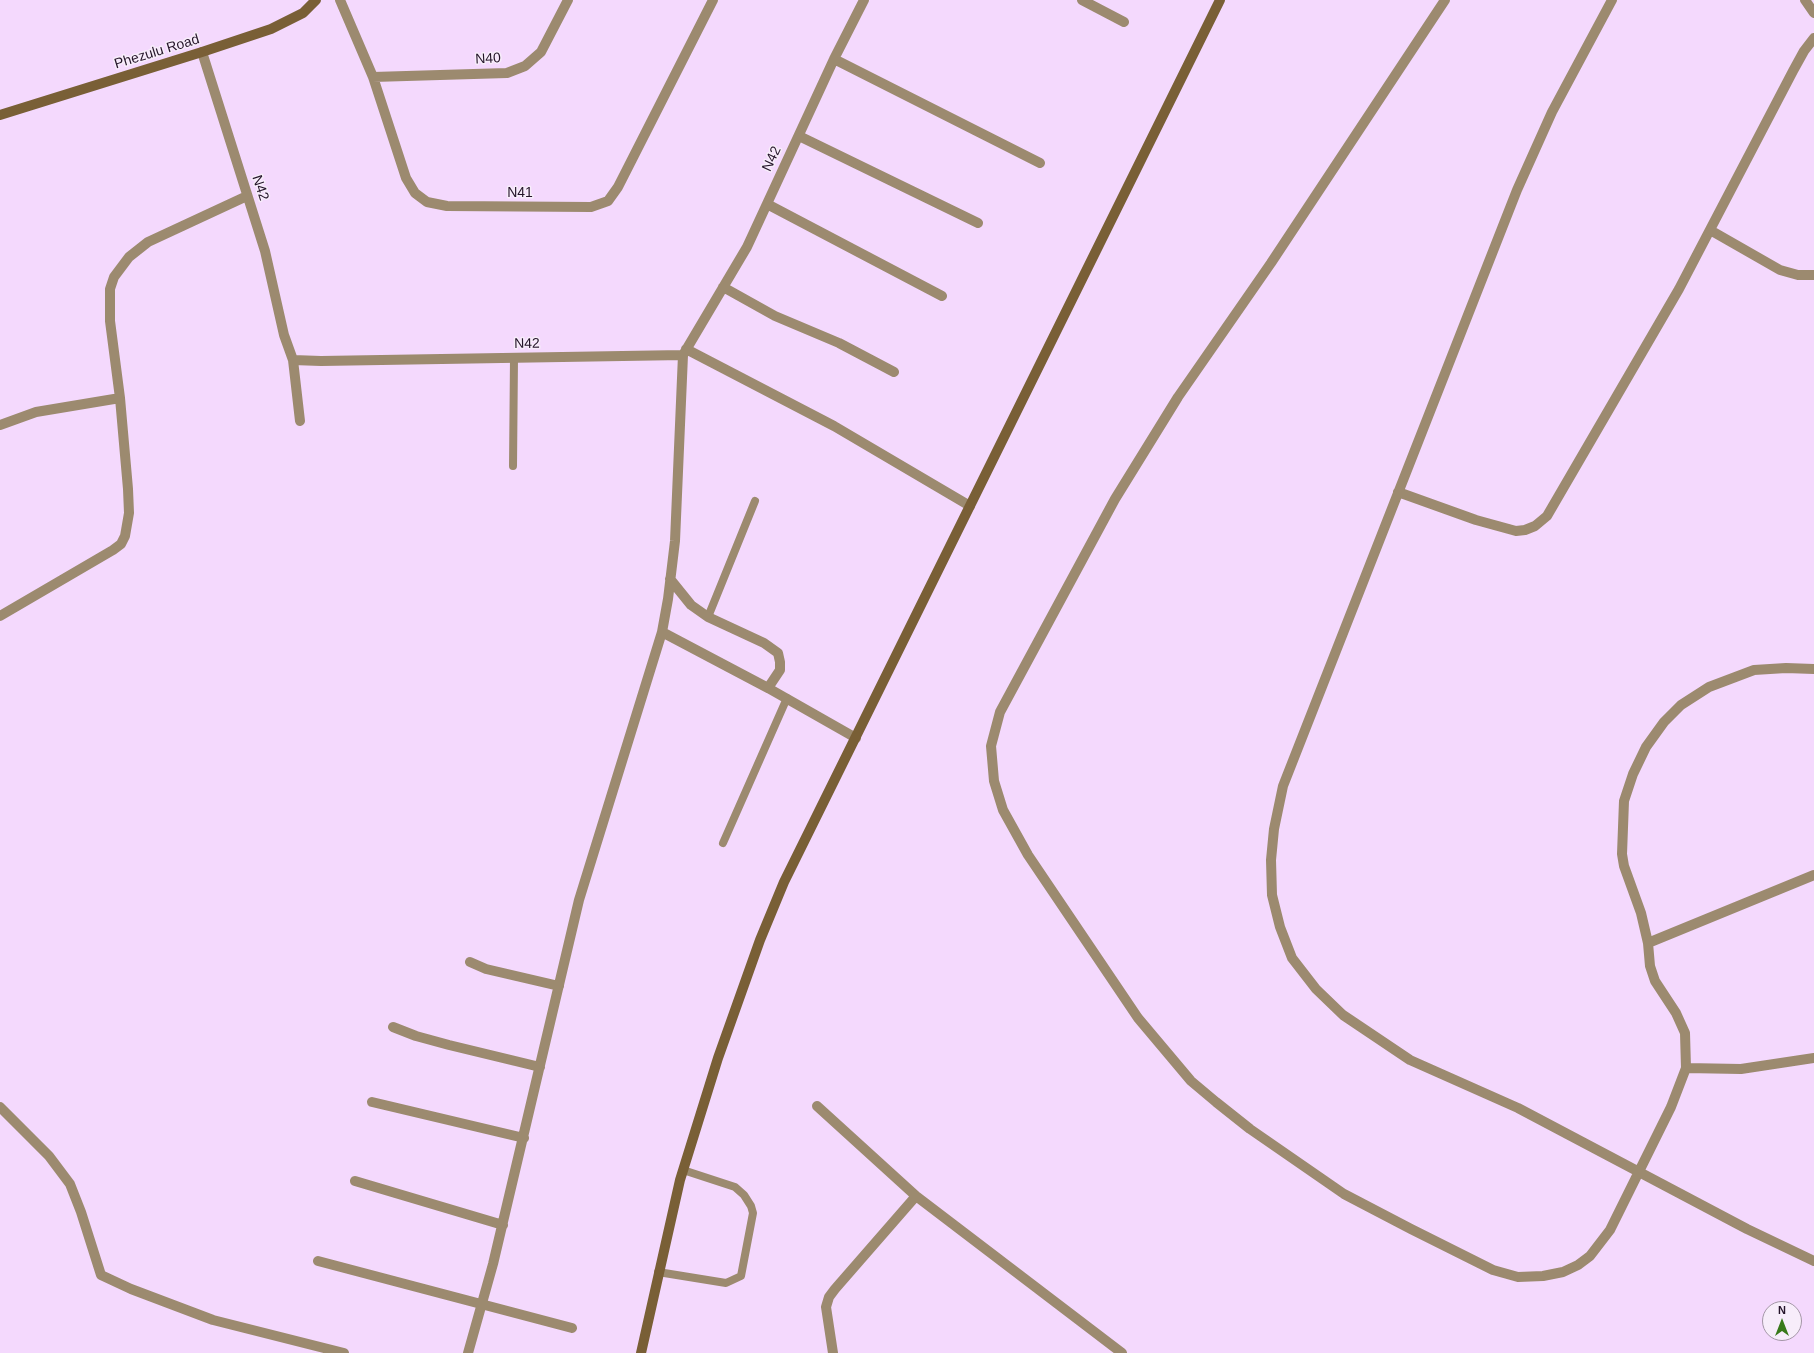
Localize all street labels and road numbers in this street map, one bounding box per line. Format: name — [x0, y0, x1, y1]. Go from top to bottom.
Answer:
street label: Phezulu Road — [112, 31, 202, 73]
street label: N40 — [475, 50, 501, 68]
street label: N42 — [759, 144, 785, 174]
street label: N42 — [248, 173, 272, 203]
street label: N41 — [507, 185, 533, 201]
street label: N42 — [514, 335, 540, 353]

